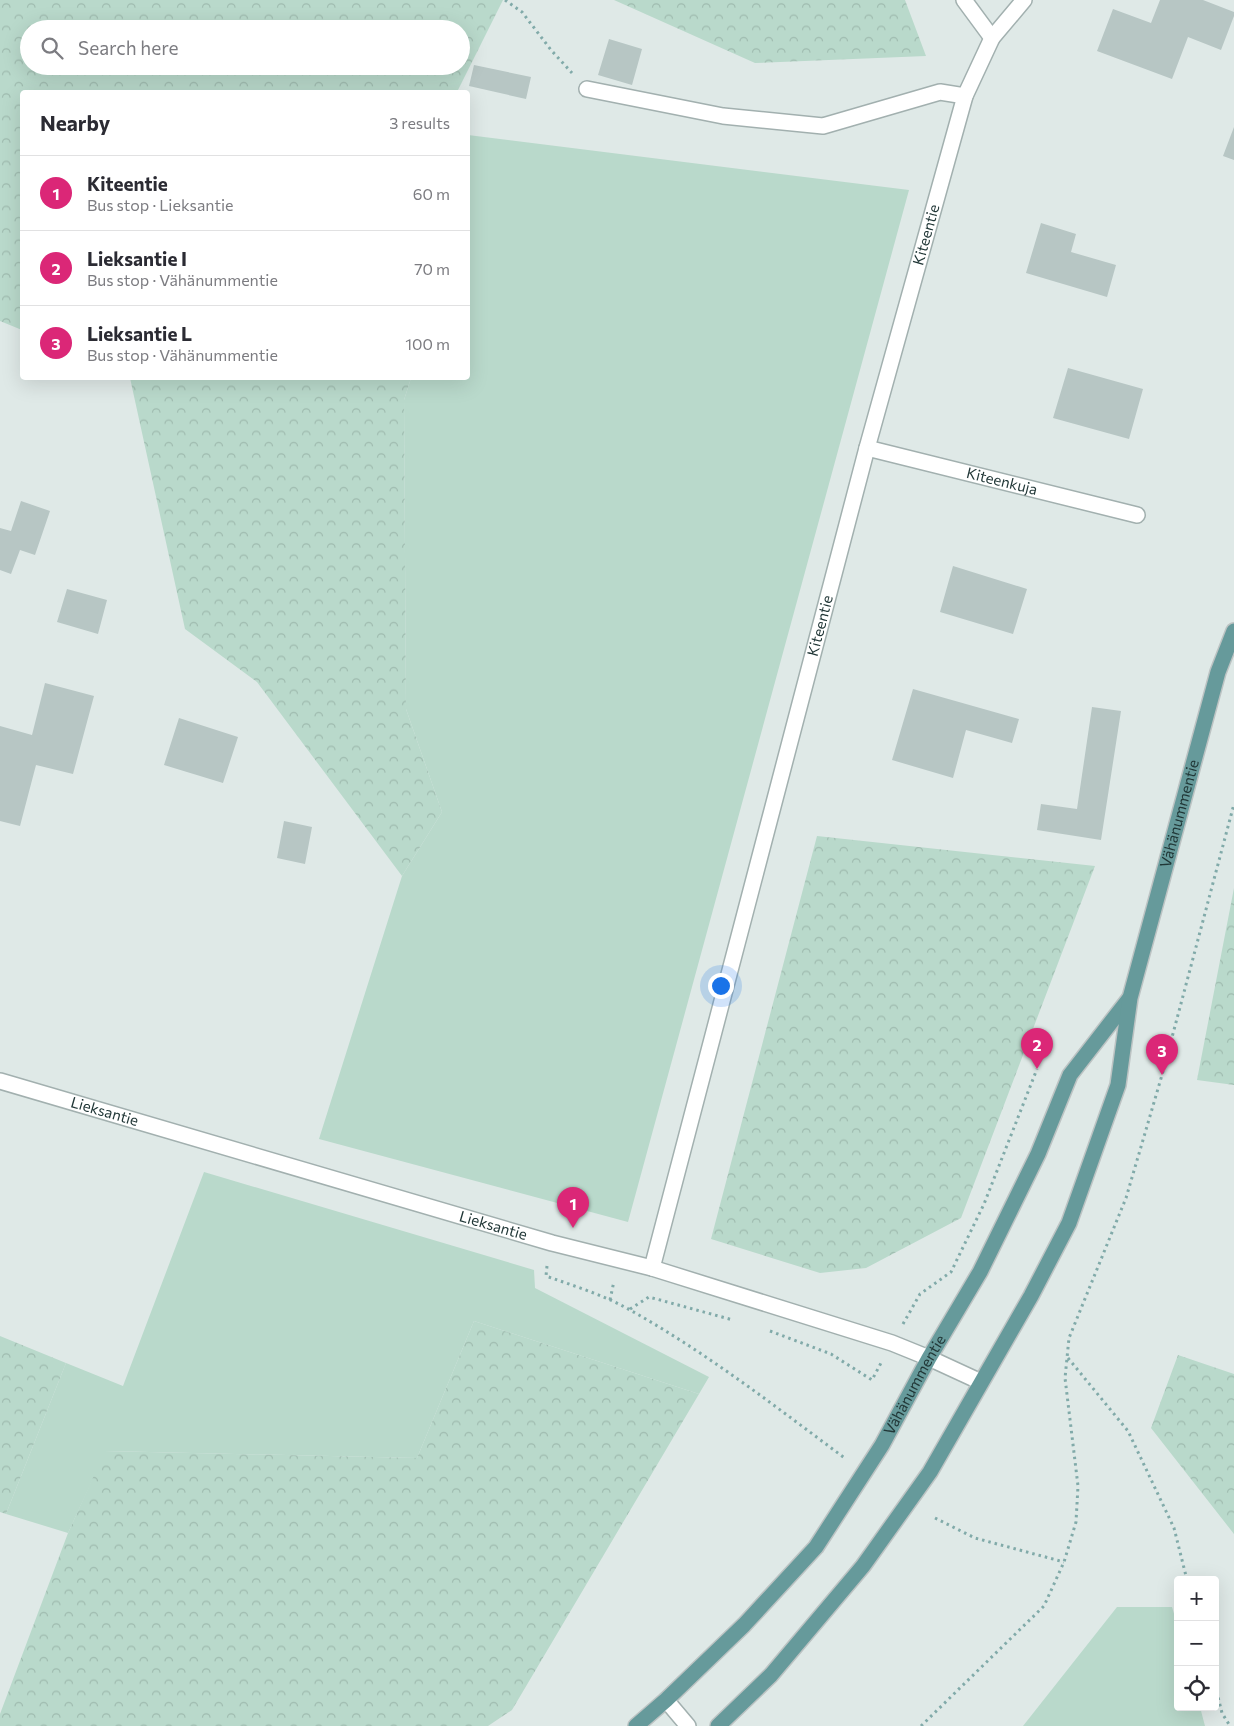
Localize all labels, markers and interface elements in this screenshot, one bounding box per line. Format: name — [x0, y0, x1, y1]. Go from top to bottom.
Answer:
search box — [20, 20, 470, 75]
icon: search — [38, 34, 66, 62]
text: Search here — [78, 36, 178, 59]
text: Nearby — [40, 110, 110, 135]
text: 3 results — [389, 113, 450, 132]
text: Kiteentie — [87, 172, 168, 195]
text: 1 — [52, 184, 60, 203]
text: 60 m — [413, 184, 450, 203]
text: Bus stop · Lieksantie — [87, 195, 234, 214]
street label: Kiteentie — [908, 202, 942, 267]
text: Lieksantie I — [87, 247, 187, 270]
text: 2 — [51, 259, 61, 278]
text: 70 m — [414, 259, 450, 278]
text: Bus stop · Vähänummentie — [87, 270, 278, 289]
text: Lieksantie L — [87, 322, 192, 345]
text: 3 — [51, 334, 61, 353]
text: 100 m — [405, 334, 450, 353]
text: Bus stop · Vähänummentie — [87, 345, 278, 364]
street label: Kiteenkuja — [965, 463, 1040, 498]
street label: Kiteentie — [803, 593, 836, 658]
street label: Vähänummentie — [1156, 757, 1202, 870]
your location — [708, 973, 734, 999]
pin: 2 — [1021, 1028, 1053, 1069]
pin: 3 — [1146, 1034, 1178, 1075]
street label: Lieksantie — [69, 1092, 141, 1129]
pin: 1 — [557, 1187, 589, 1228]
street label: Lieksantie — [457, 1206, 530, 1243]
street label: Vähänummentie — [879, 1331, 949, 1438]
map controls — [1174, 1576, 1219, 1711]
button: + — [1174, 1576, 1219, 1621]
button: − — [1174, 1621, 1219, 1666]
button: locate — [1174, 1666, 1219, 1711]

